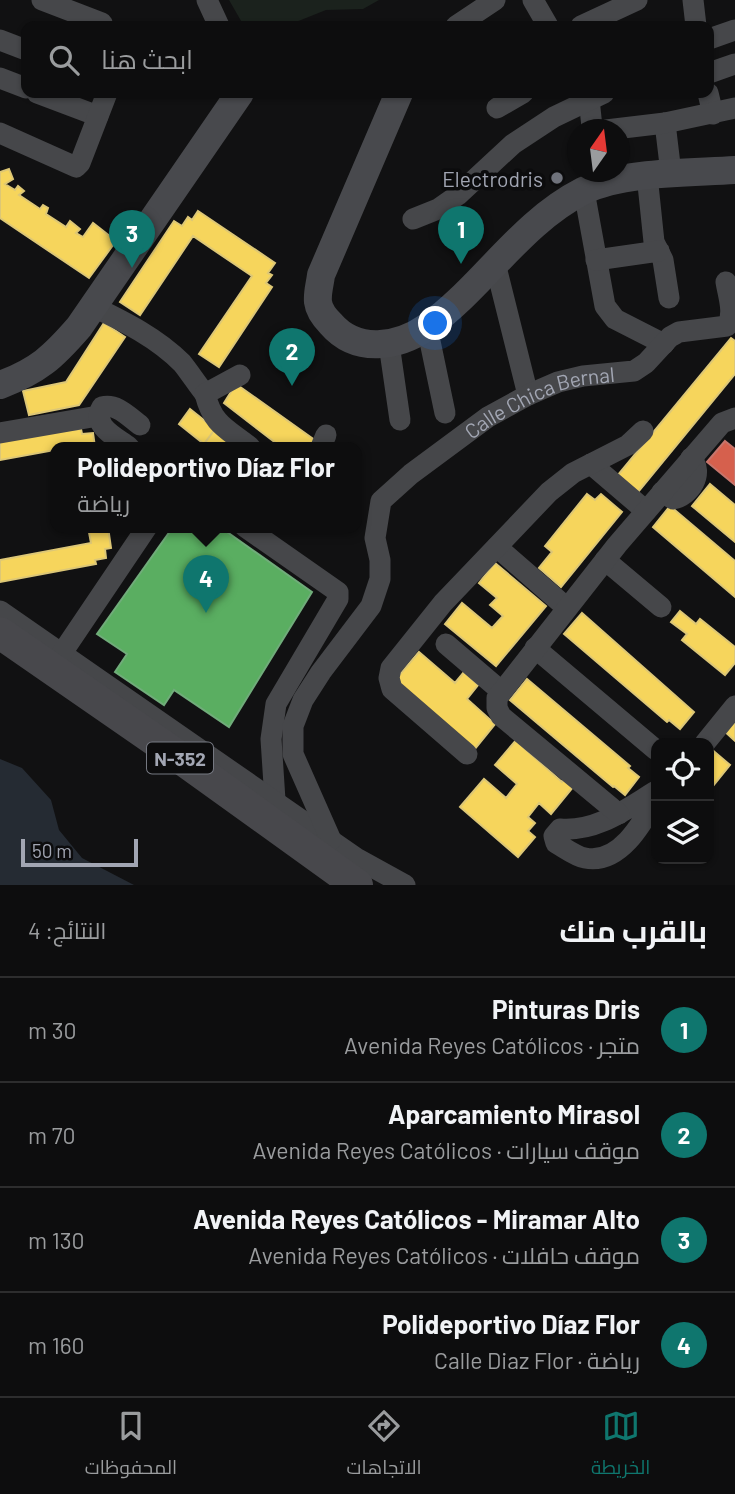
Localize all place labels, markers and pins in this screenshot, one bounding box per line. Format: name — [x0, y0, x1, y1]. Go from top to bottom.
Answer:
place label: Electrodris — [442, 166, 543, 191]
marker: Electrodris — [549, 170, 565, 186]
pin: 1 — [438, 206, 484, 264]
pin: 3 — [109, 210, 155, 268]
pin: 2 — [269, 328, 315, 386]
pin: 4 — [183, 555, 229, 613]

